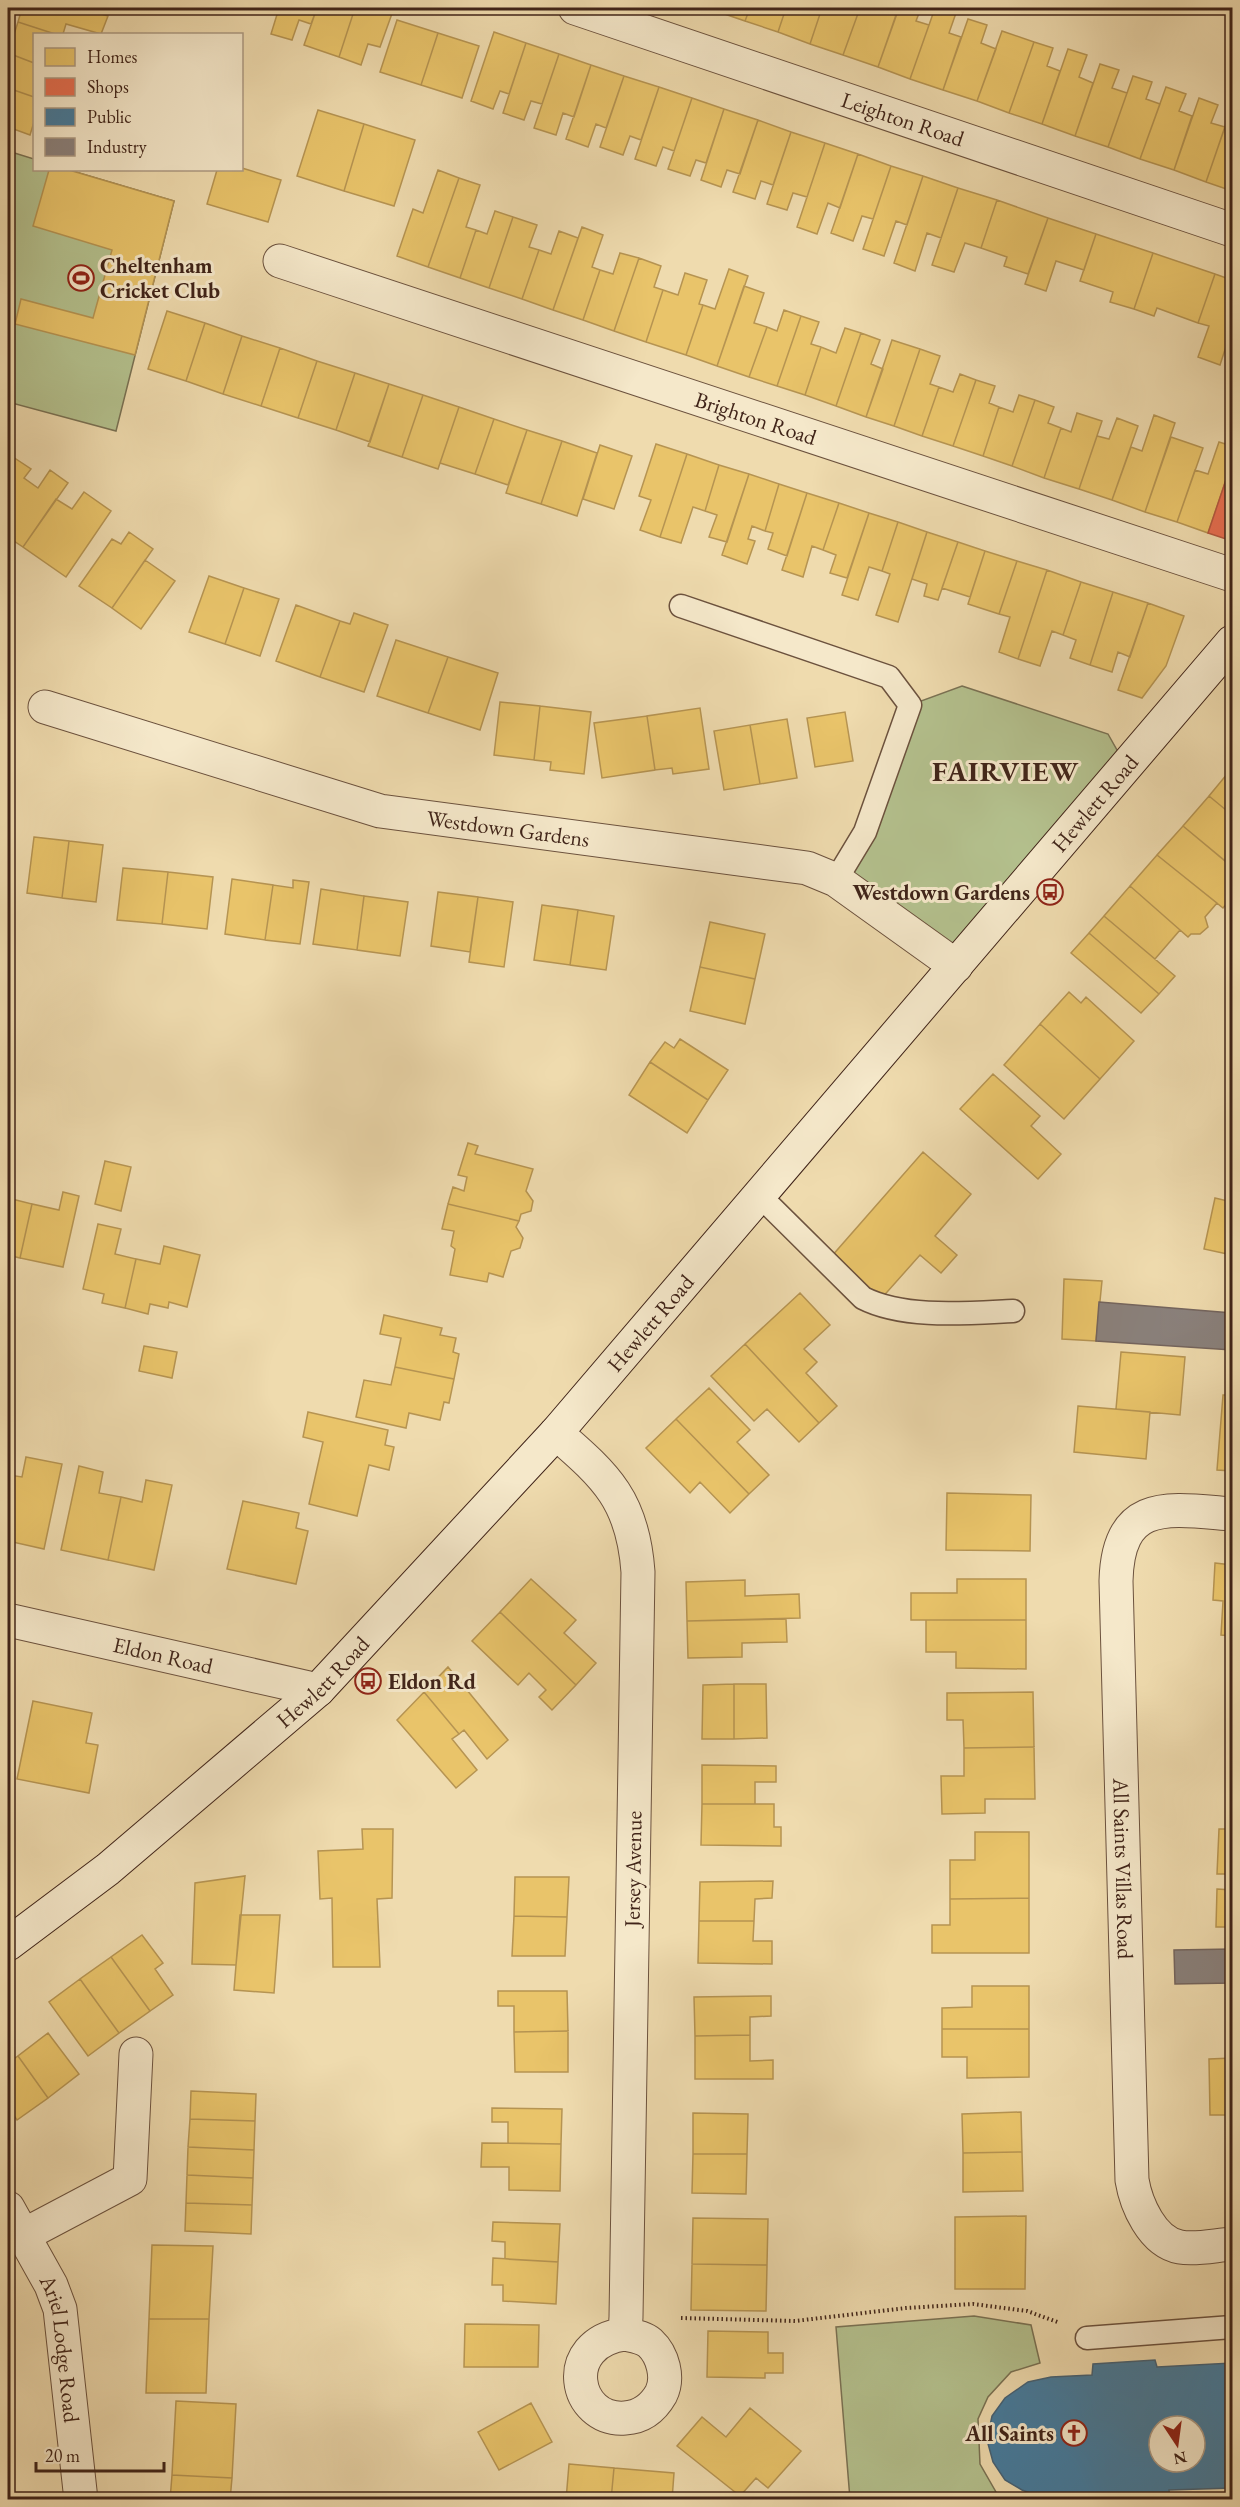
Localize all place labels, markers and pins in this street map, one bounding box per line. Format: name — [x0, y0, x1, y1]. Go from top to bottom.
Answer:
place label: Cheltenham Cricket Club — [100, 251, 220, 305]
sports icon: Cheltenham Cricket Club — [66, 263, 96, 293]
bus stop icon: Westdown Gardens — [1035, 877, 1065, 907]
place label: Westdown Gardens — [852, 878, 1030, 907]
bus stop icon: Eldon Rd — [353, 1666, 383, 1696]
place label: Eldon Rd — [388, 1667, 476, 1696]
church icon: All Saints — [1059, 2418, 1089, 2448]
place label: All Saints — [964, 2419, 1054, 2448]

